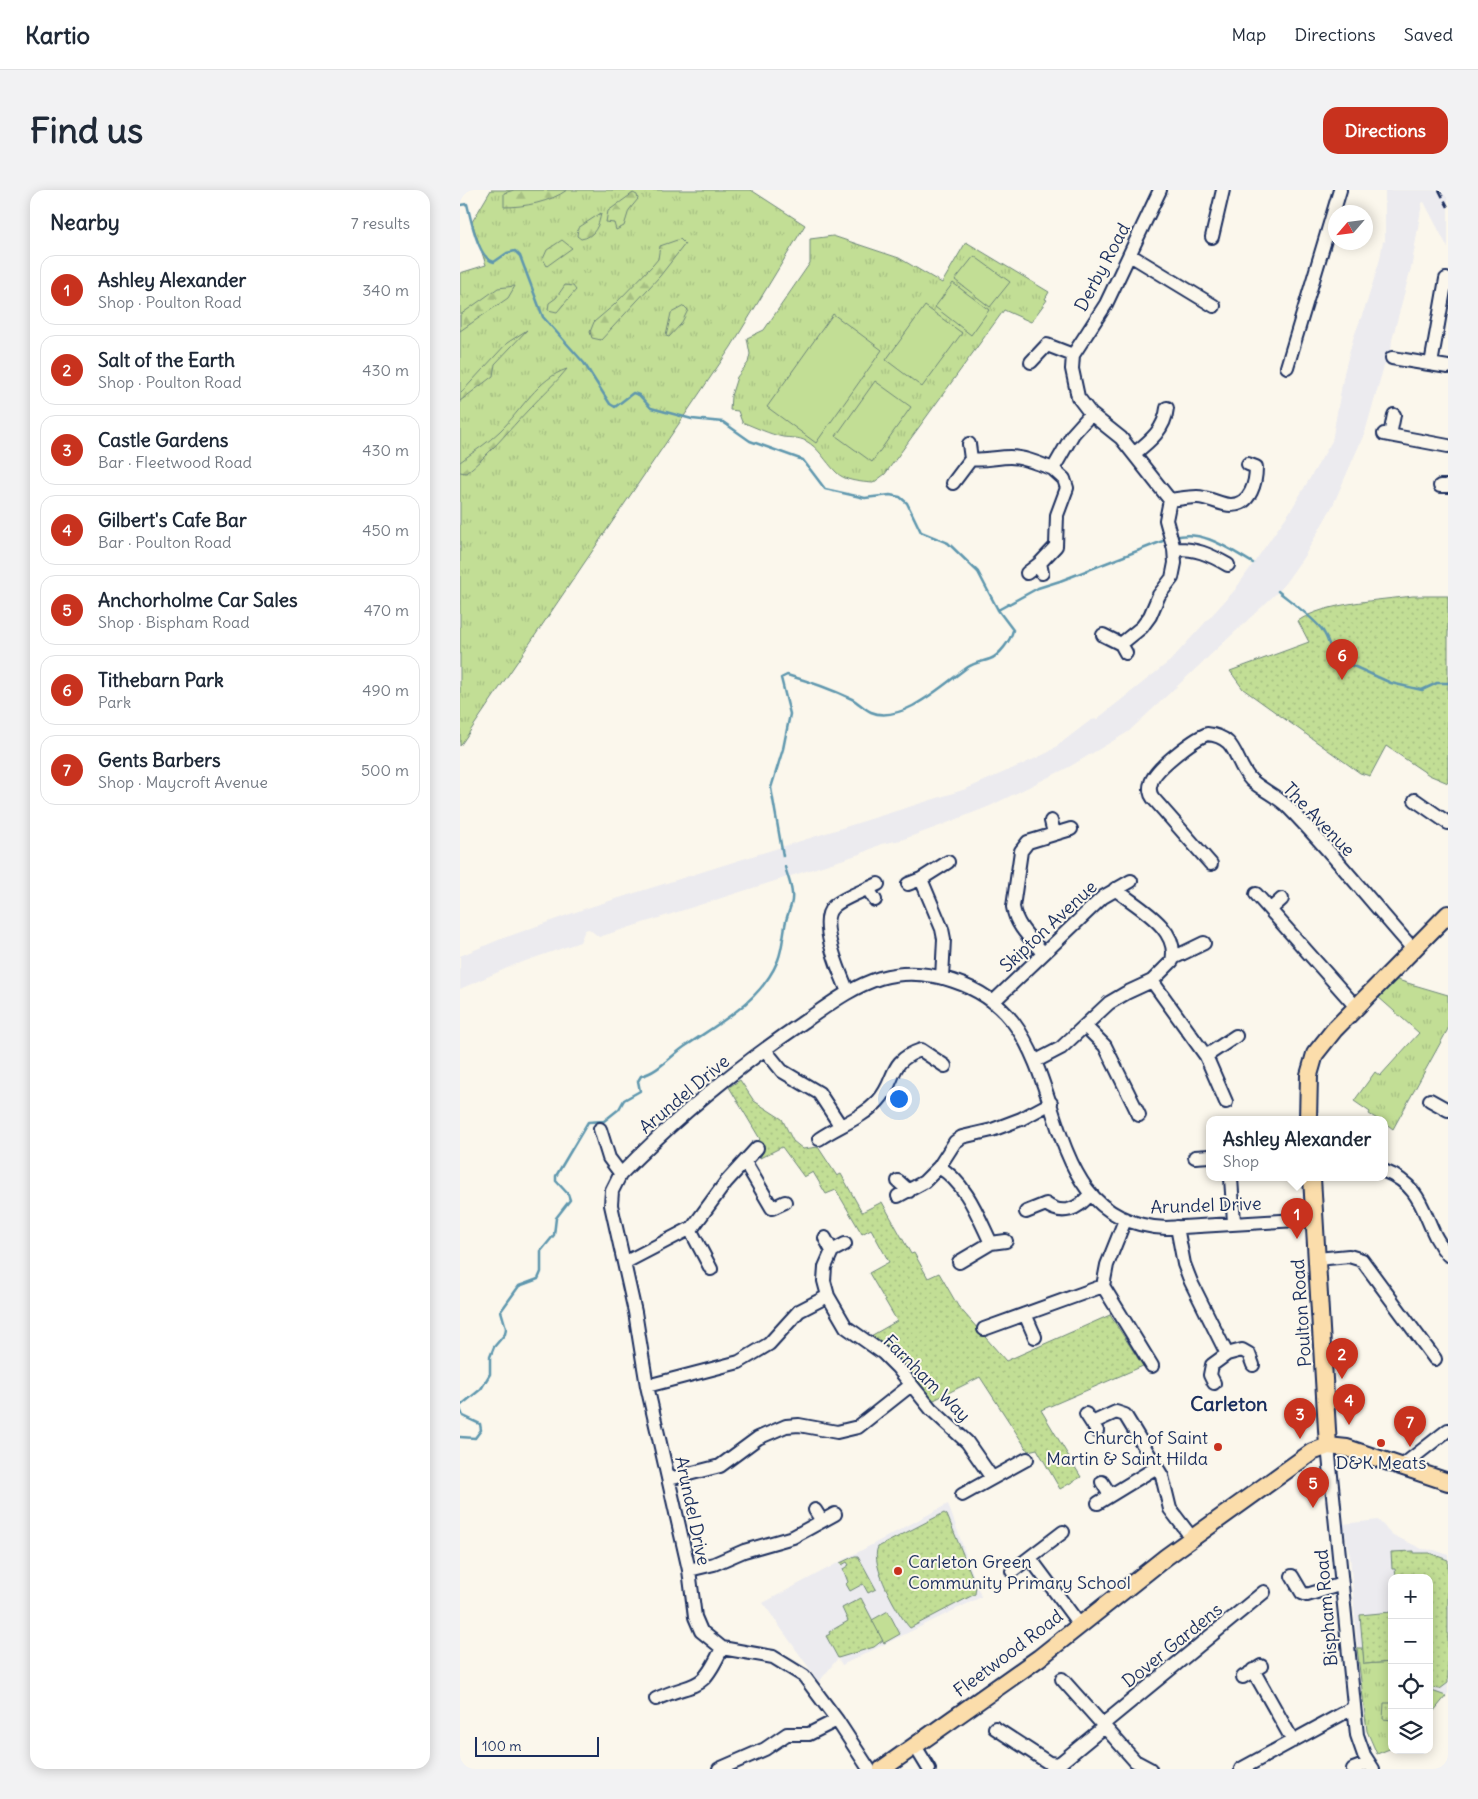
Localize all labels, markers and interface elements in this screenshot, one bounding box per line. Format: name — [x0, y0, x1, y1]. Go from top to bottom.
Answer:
text: Kartio — [25, 20, 90, 50]
text: Map — [1231, 23, 1266, 46]
text: Directions — [1294, 23, 1376, 46]
text: Saved — [1404, 23, 1453, 46]
button: Directions — [1323, 107, 1448, 154]
text: Find us — [30, 108, 143, 152]
north arrow — [1328, 205, 1373, 250]
text: Nearby — [50, 209, 120, 236]
text: 7 results — [351, 213, 410, 233]
street label: Derby Road — [1069, 219, 1135, 315]
text: Ashley Alexander — [98, 268, 246, 292]
text: 1 — [64, 280, 70, 300]
text: 340 m — [362, 280, 409, 300]
text: Shop · Poulton Road — [98, 292, 242, 312]
text: Salt of the Earth — [98, 348, 235, 372]
text: 2 — [63, 360, 71, 380]
text: 430 m — [362, 360, 409, 380]
text: Shop · Poulton Road — [98, 372, 242, 392]
text: Castle Gardens — [98, 428, 228, 452]
text: 3 — [62, 440, 72, 460]
text: 430 m — [362, 440, 409, 460]
text: Bar · Fleetwood Road — [98, 452, 252, 472]
text: Gilbert's Cafe Bar — [98, 508, 247, 532]
text: 4 — [62, 520, 72, 540]
text: 450 m — [362, 520, 409, 540]
text: Bar · Poulton Road — [98, 532, 232, 552]
text: Anchorholme Car Sales — [98, 588, 298, 612]
text: 5 — [62, 600, 72, 620]
text: 470 m — [364, 600, 409, 620]
text: Shop · Bispham Road — [98, 612, 250, 632]
pin: 6 — [1326, 639, 1358, 680]
text: Tithebarn Park — [98, 668, 224, 692]
text: 6 — [62, 680, 72, 700]
text: 490 m — [362, 680, 409, 700]
text: Park — [98, 692, 131, 712]
text: Gents Barbers — [98, 748, 221, 772]
text: 7 — [63, 760, 71, 780]
text: 500 m — [361, 760, 409, 780]
text: Shop · Maycroft Avenue — [98, 772, 268, 792]
street label: The Avenue — [1278, 777, 1360, 861]
street label: Skipton Avenue — [995, 875, 1101, 977]
street label: Arundel Drive — [634, 1050, 734, 1138]
your location — [886, 1086, 912, 1112]
popup — [1206, 1116, 1388, 1181]
text: Ashley Alexander — [1223, 1127, 1371, 1151]
text: Shop — [1223, 1151, 1259, 1171]
street label: Arundel Drive — [1150, 1192, 1262, 1218]
pin: 1 — [1281, 1198, 1313, 1239]
street label: Poulton Road — [1286, 1258, 1316, 1368]
street label: Farnham Way — [878, 1329, 976, 1427]
pin: 2 — [1326, 1338, 1358, 1379]
pin: 4 — [1333, 1384, 1365, 1425]
district label: Carleton — [1190, 1391, 1268, 1416]
pin: 3 — [1284, 1398, 1316, 1439]
pin: 7 — [1394, 1406, 1426, 1447]
place label: Church of Saint Martin & Saint Hilda — [1046, 1426, 1208, 1470]
marker: D&K Meats — [1375, 1437, 1387, 1449]
marker: Church of Saint Martin & Saint Hilda — [1212, 1441, 1224, 1453]
place label: D&K Meats — [1336, 1451, 1426, 1474]
street label: Arundel Drive — [670, 1454, 716, 1568]
pin: 5 — [1297, 1467, 1329, 1508]
street label: Bispham Road — [1309, 1548, 1343, 1667]
place label: Carleton Green Community Primary School — [908, 1550, 1131, 1594]
marker: Carleton Green Community Primary School — [892, 1565, 904, 1577]
map controls — [1388, 1574, 1433, 1754]
button: + — [1388, 1574, 1433, 1619]
street label: Dover Gardens — [1117, 1598, 1227, 1692]
street label: Fleetwood Road — [949, 1604, 1068, 1702]
button: − — [1388, 1619, 1433, 1664]
button: locate — [1388, 1664, 1433, 1709]
button: layers — [1388, 1709, 1433, 1754]
scale bar — [475, 1734, 599, 1757]
text: 100 m — [482, 1737, 522, 1755]

